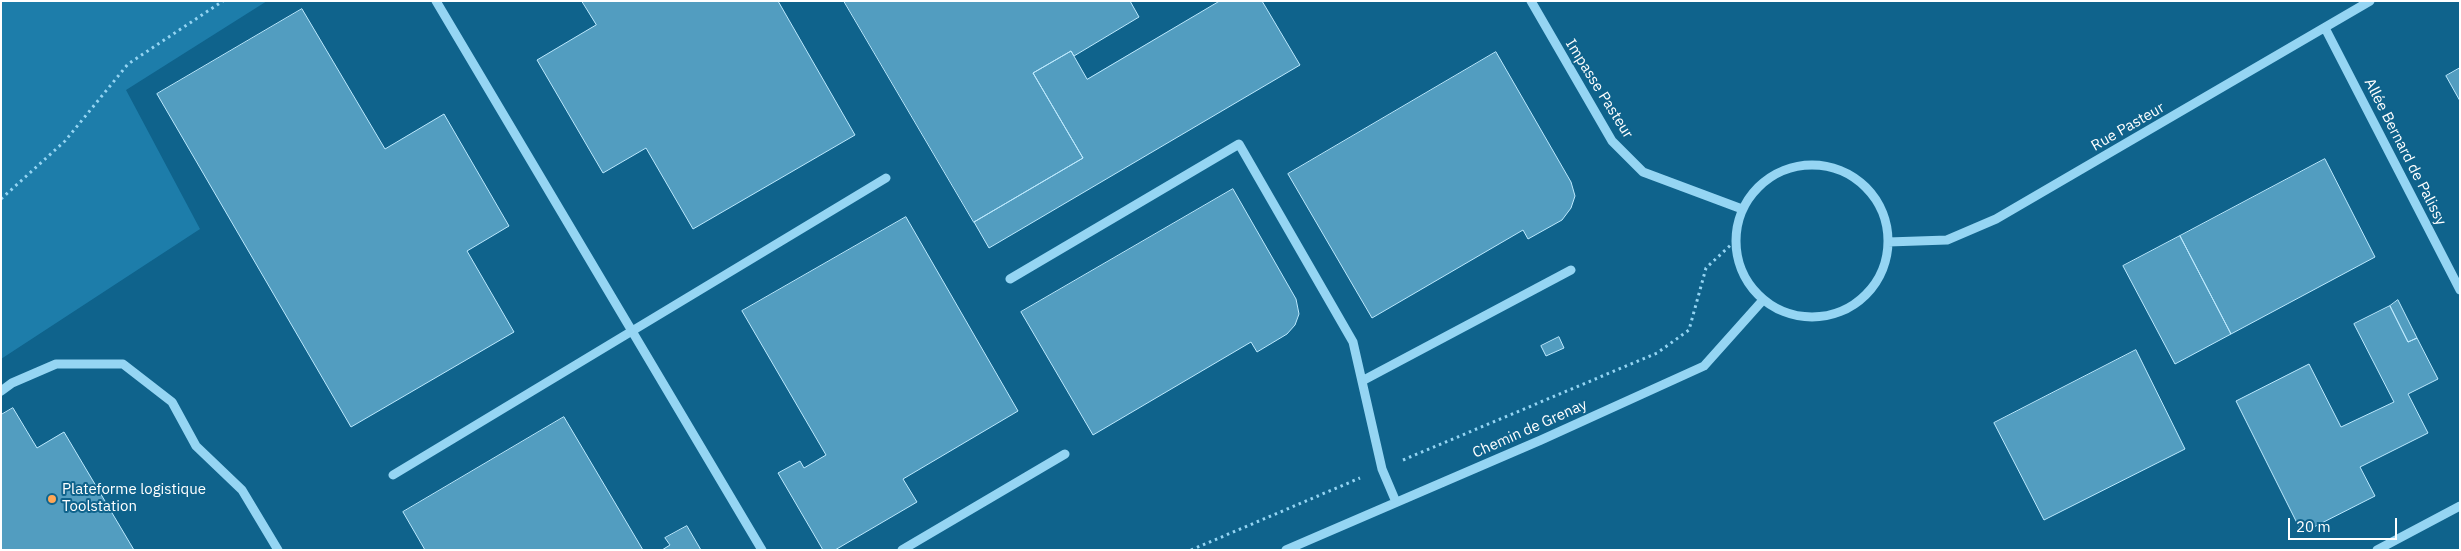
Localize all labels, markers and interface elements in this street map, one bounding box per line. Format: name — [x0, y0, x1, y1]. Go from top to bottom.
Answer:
street label: Impasse Pasteur — [1561, 36, 1637, 142]
street label: Allée Bernard de Palissy — [2360, 76, 2450, 228]
street label: Rue Pasteur — [2088, 99, 2168, 155]
street label: Chemin de Grenay — [1470, 396, 1590, 462]
place label: Plateforme logistique Toolstation — [62, 481, 206, 516]
marker: Plateforme logistique Toolstation — [46, 493, 58, 505]
scale bar — [2291, 508, 2400, 540]
text: 20 m — [2296, 517, 2331, 536]

